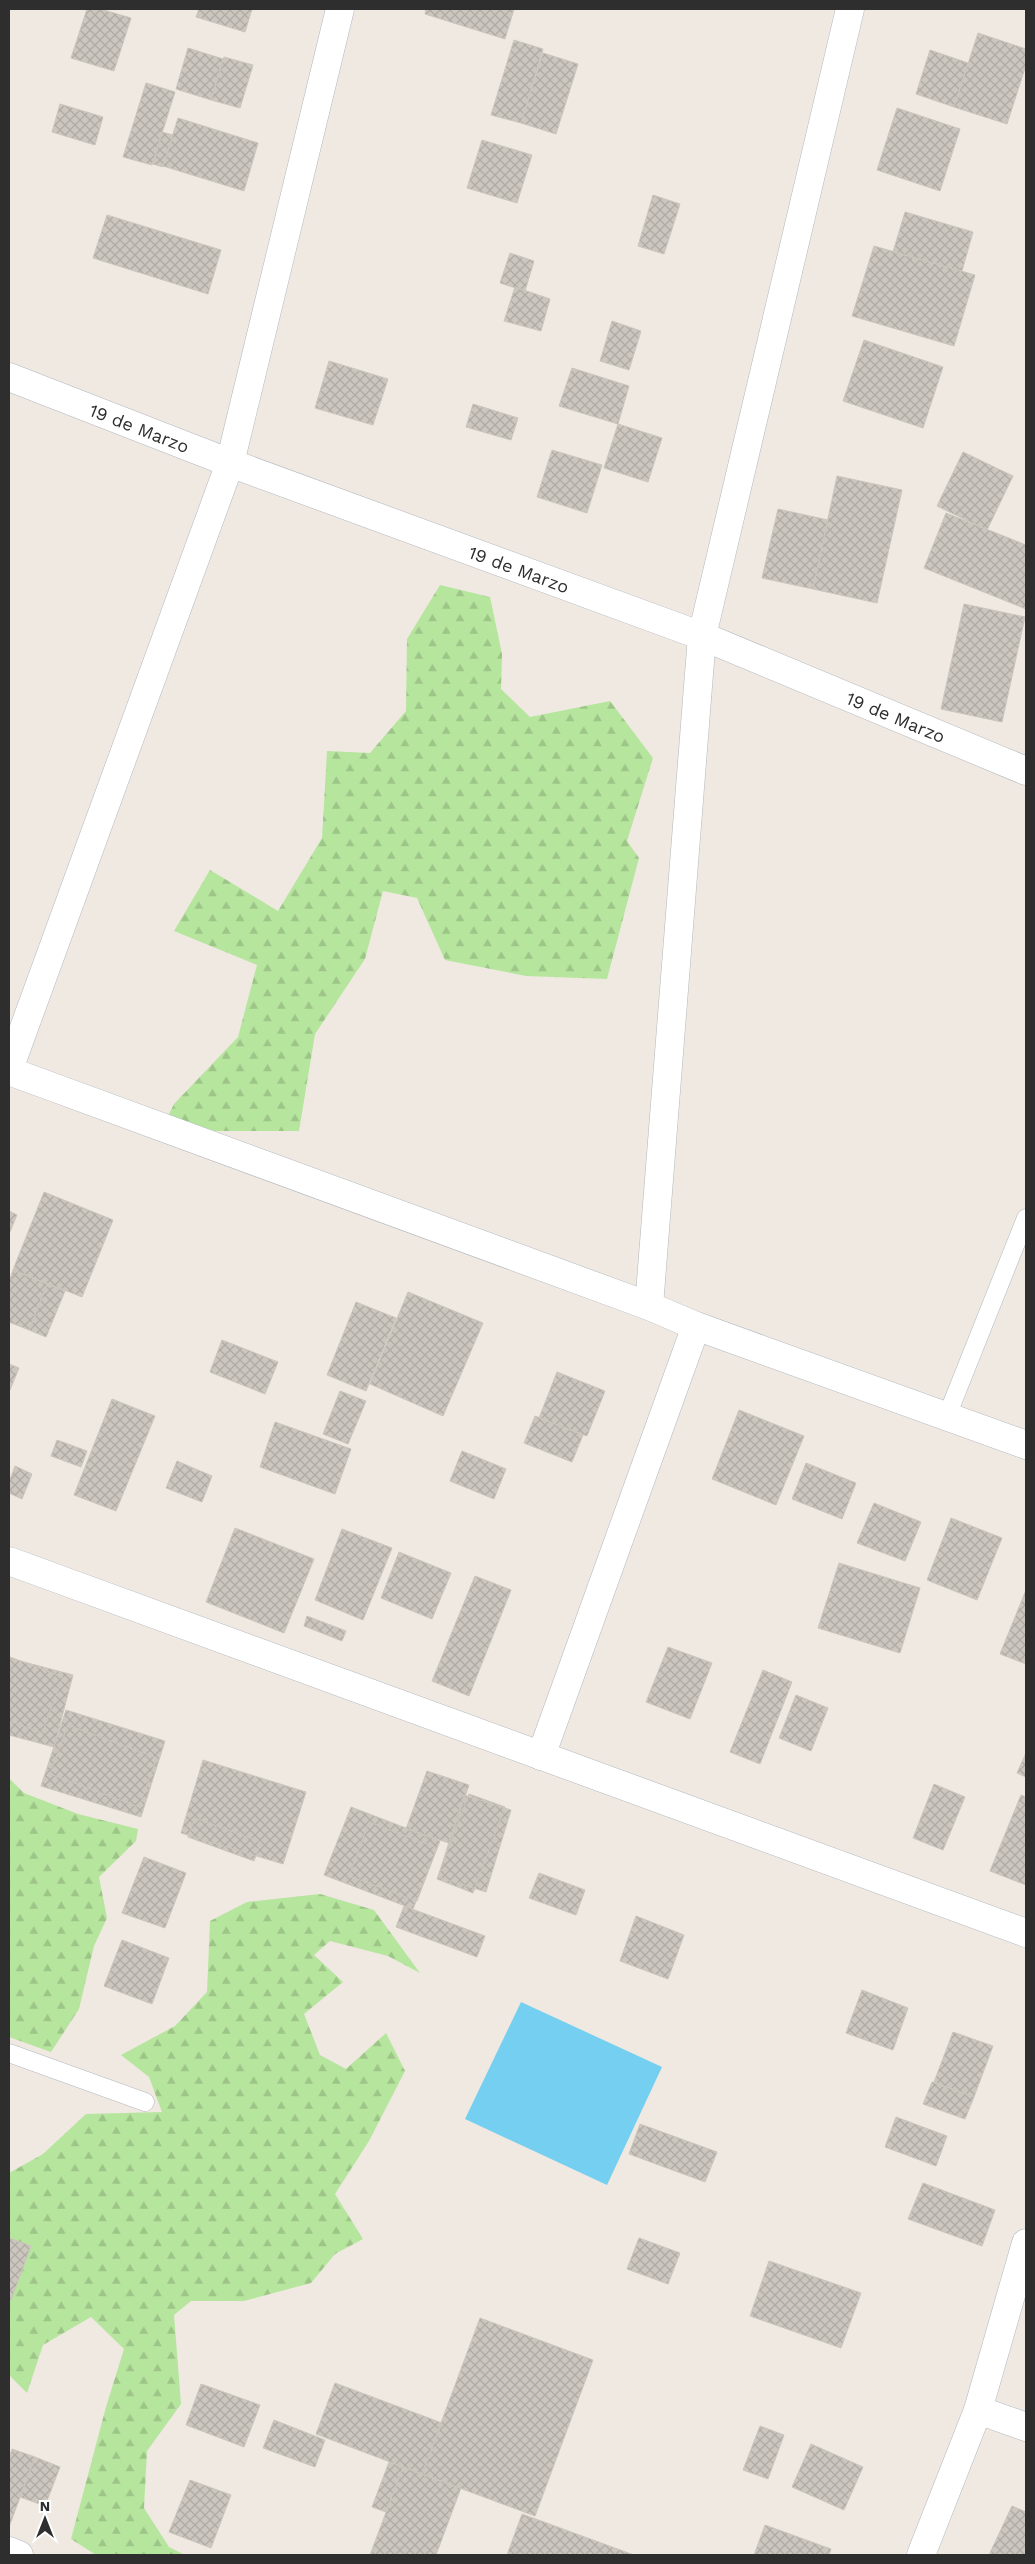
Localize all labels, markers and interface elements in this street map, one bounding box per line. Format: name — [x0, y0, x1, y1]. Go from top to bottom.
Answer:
street label: 19 de Marzo — [87, 399, 192, 457]
street label: 19 de Marzo — [466, 541, 572, 597]
street label: 19 de Marzo — [843, 687, 949, 747]
north arrow — [20, 2494, 70, 2544]
text: N — [40, 2498, 50, 2514]

